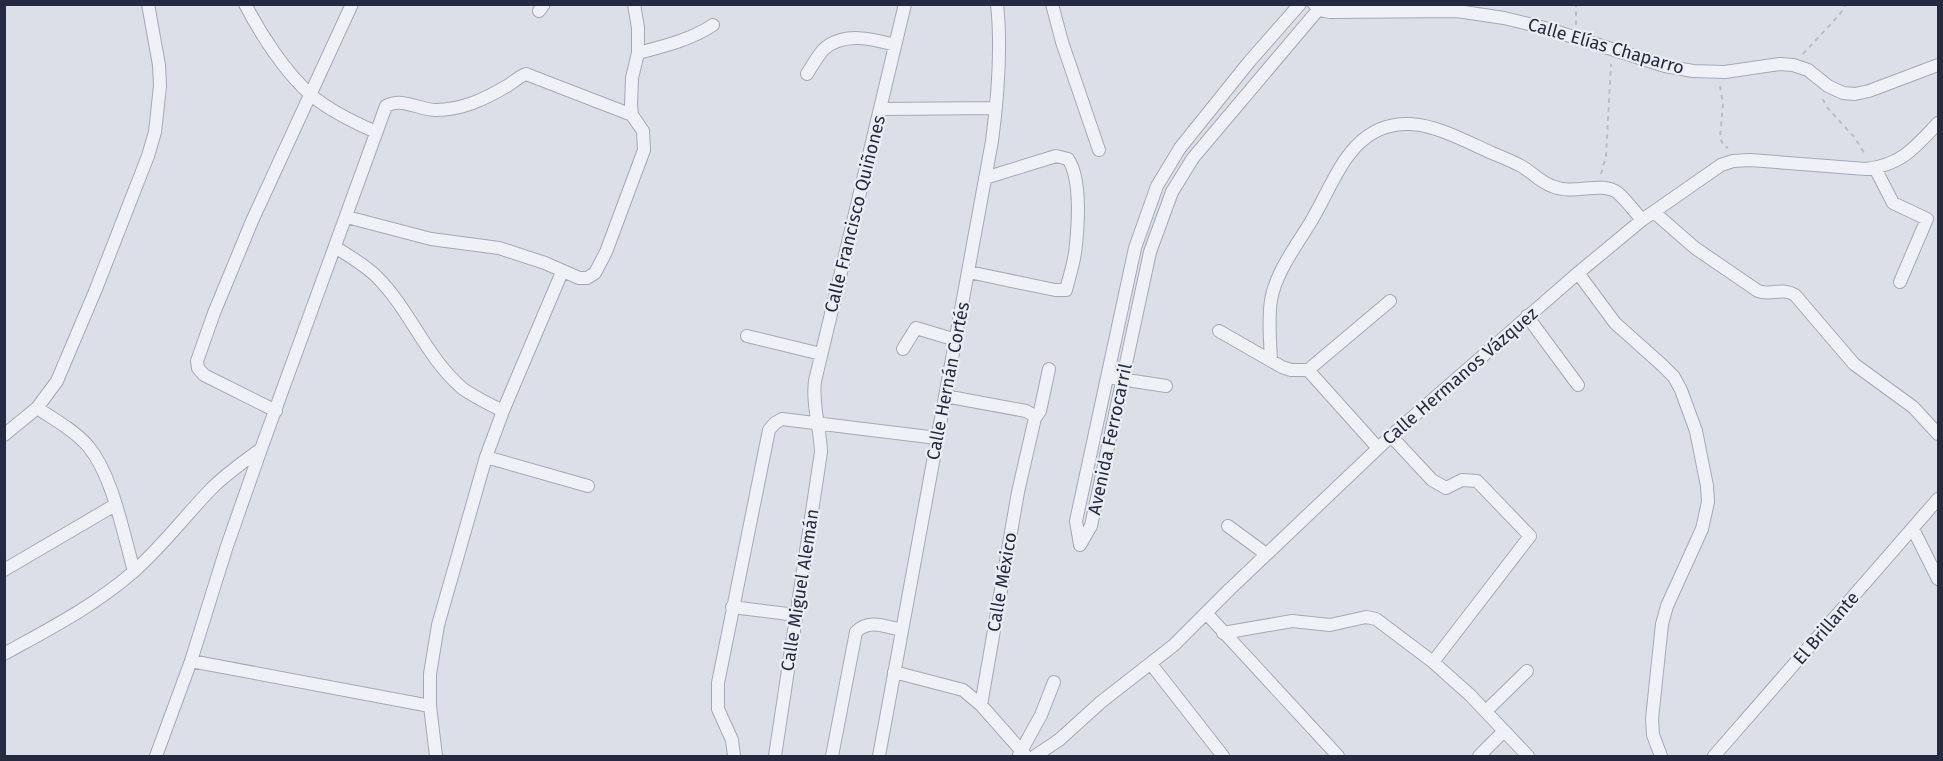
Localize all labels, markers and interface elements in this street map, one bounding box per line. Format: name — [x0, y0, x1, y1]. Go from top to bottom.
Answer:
street label: Calle Elías Chaparro — [1525, 13, 1687, 79]
street label: Calle Francisco Quiñones — [820, 113, 890, 315]
street label: Calle Hernán Cortés — [922, 300, 974, 462]
street label: Calle Hermanos Vázquez — [1378, 302, 1542, 449]
street label: Avenida Ferrocarril — [1083, 361, 1137, 517]
street label: Calle Miguel Alemán — [776, 507, 824, 673]
street label: Calle México — [982, 530, 1022, 634]
street label: El Brillante — [1788, 587, 1864, 669]

